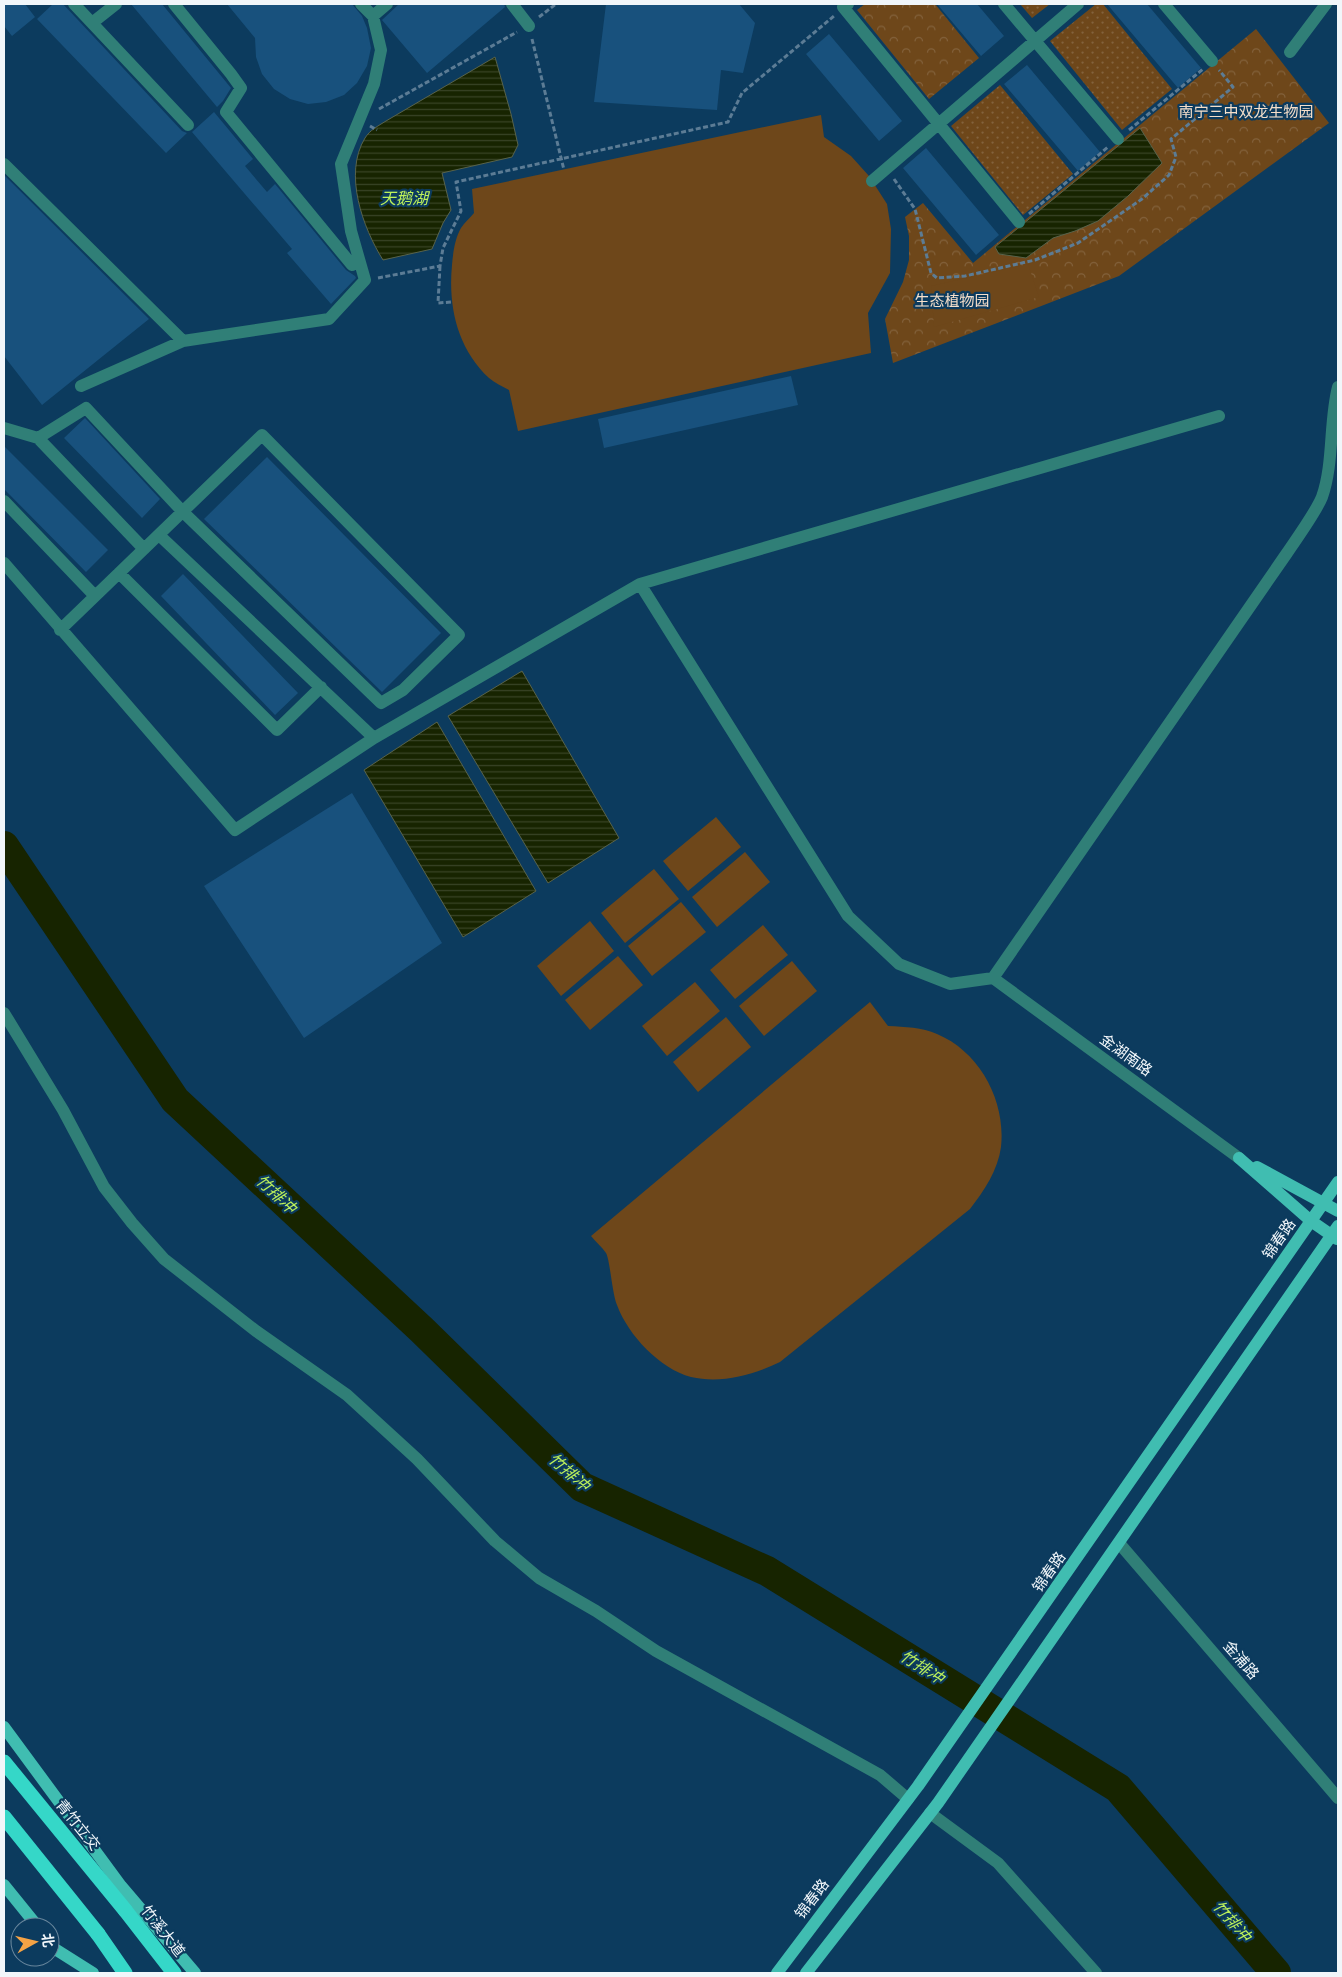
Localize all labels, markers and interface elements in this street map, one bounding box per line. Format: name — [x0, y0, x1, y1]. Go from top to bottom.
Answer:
park label: 南宁三中双龙生物园 — [1178, 103, 1314, 121]
water label: 天鹅湖 — [380, 189, 431, 208]
park label: 生态植物园 — [914, 292, 990, 310]
street label: 金湖南路 — [1096, 1030, 1156, 1080]
water label: 竹排冲 — [252, 1171, 301, 1219]
street label: 锦春路 — [1259, 1215, 1299, 1263]
water label: 竹排冲 — [545, 1449, 595, 1496]
street label: 锦春路 — [1029, 1548, 1069, 1596]
street label: 金浦路 — [1219, 1637, 1263, 1683]
water label: 竹排冲 — [897, 1646, 949, 1689]
street label: 青竹立交 — [52, 1796, 104, 1854]
street label: 锦春路 — [791, 1876, 833, 1922]
water label: 竹排冲 — [1209, 1897, 1256, 1947]
street label: 竹溪大道 — [137, 1902, 189, 1960]
north arrow — [10, 1917, 60, 1967]
text: 北 — [39, 1932, 57, 1948]

